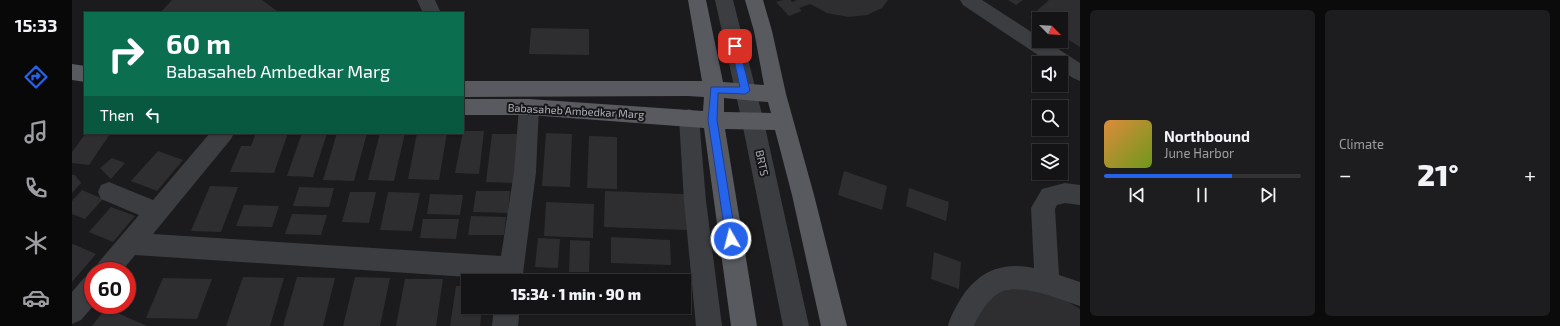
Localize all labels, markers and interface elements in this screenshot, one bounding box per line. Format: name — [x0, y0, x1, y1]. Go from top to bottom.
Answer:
north arrow — [1032, 12, 1068, 48]
map controls — [1032, 12, 1068, 180]
text: 15:33 — [15, 14, 57, 36]
text: 60 m — [166, 26, 231, 60]
icon: right — [100, 28, 152, 80]
pin — [718, 29, 752, 63]
icon: arrive — [724, 35, 746, 57]
button: sound — [1032, 56, 1068, 92]
text: Babasaheb Ambedkar Marg — [166, 60, 390, 82]
icon: directions — [22, 63, 50, 91]
street label: Babasaheb Ambedkar Marg — [507, 100, 645, 121]
button: search — [1032, 100, 1068, 136]
icon: left — [142, 104, 164, 126]
text: Then — [100, 106, 134, 124]
icon: music — [22, 118, 50, 146]
text: Northbound — [1164, 127, 1250, 145]
text: Climate — [1339, 136, 1384, 152]
button: layers — [1032, 144, 1068, 180]
text: June Harbor — [1164, 145, 1234, 161]
street label: BRTS — [753, 149, 772, 177]
text: 21° — [1417, 156, 1459, 192]
text: − — [1339, 161, 1352, 187]
text: + — [1524, 161, 1536, 187]
icon: phone — [22, 174, 50, 202]
icon: previous — [1126, 184, 1148, 206]
icon: pause — [1191, 184, 1213, 206]
icon: next — [1257, 184, 1279, 206]
position arrow — [710, 218, 752, 260]
icon: climate — [22, 229, 50, 257]
speed limit sign: 60 — [84, 262, 136, 314]
icon: car — [22, 284, 50, 312]
text: 15:34 · 1 min · 90 m — [511, 285, 641, 303]

